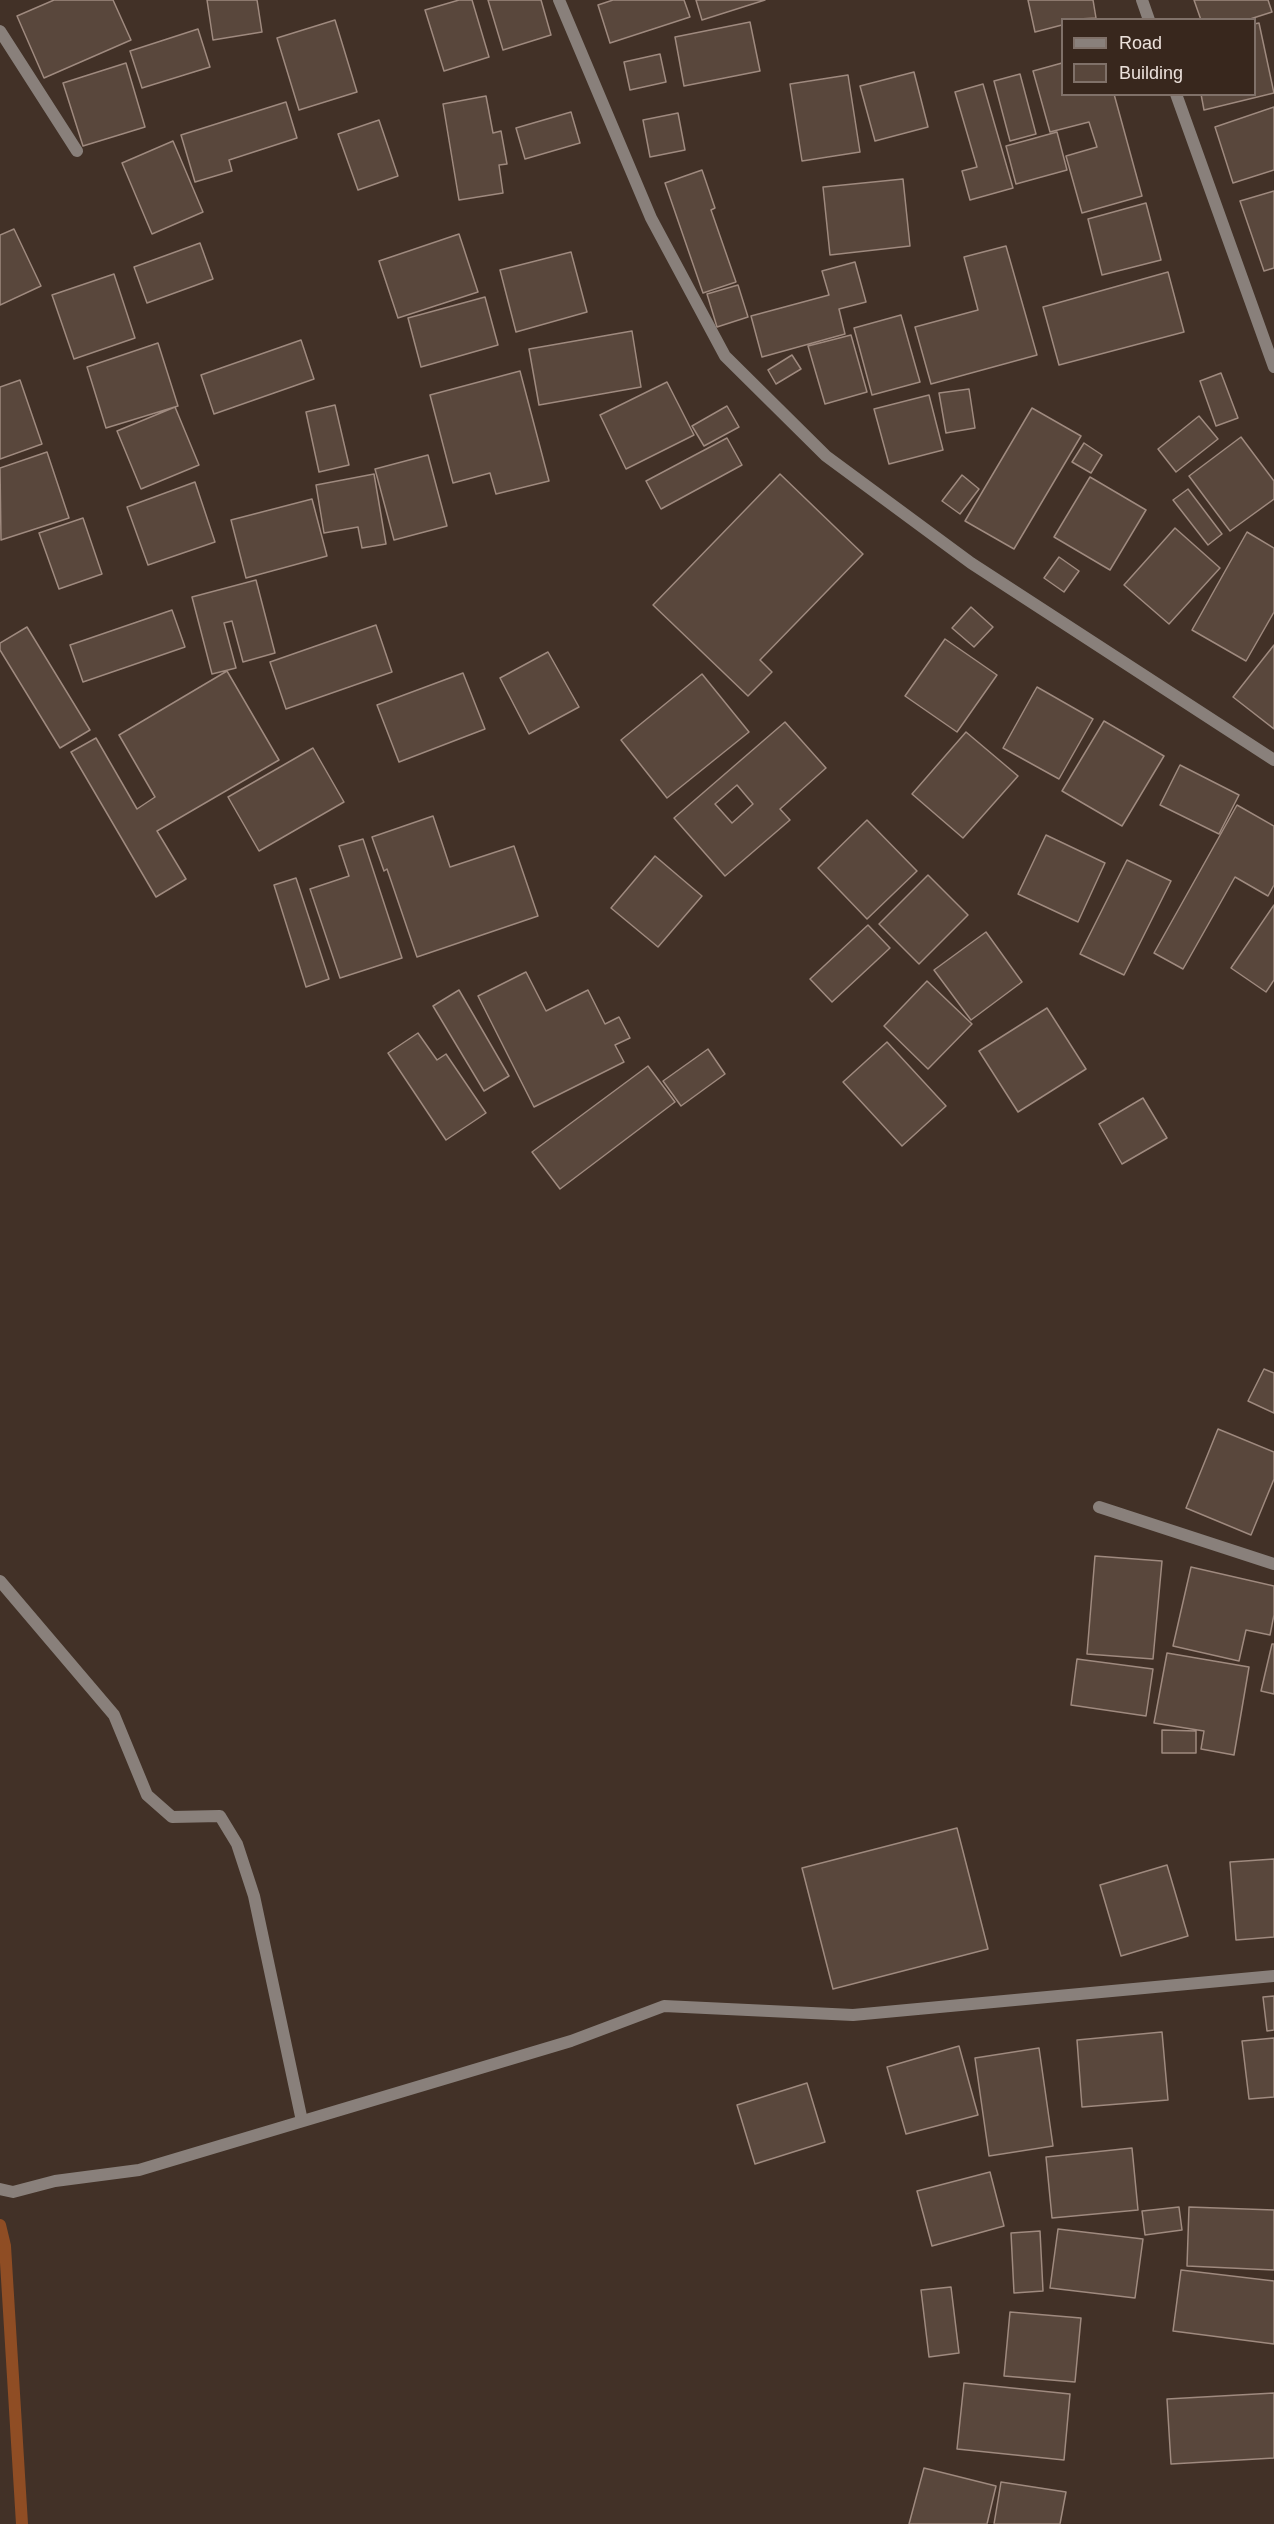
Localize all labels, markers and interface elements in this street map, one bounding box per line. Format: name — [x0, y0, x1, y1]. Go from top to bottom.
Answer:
legend — [1061, 18, 1256, 96]
text: Road — [1119, 33, 1162, 53]
text: Building — [1119, 63, 1183, 83]

